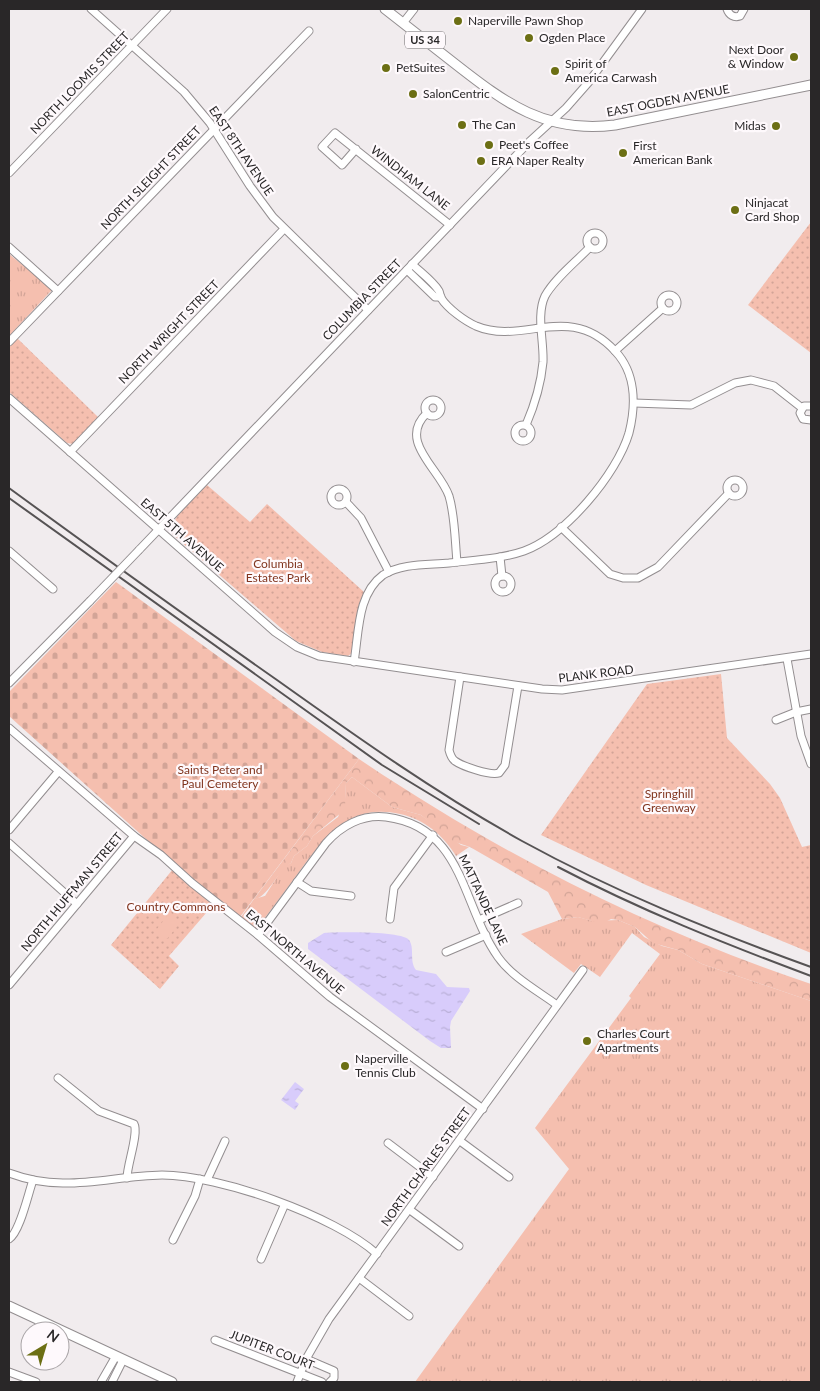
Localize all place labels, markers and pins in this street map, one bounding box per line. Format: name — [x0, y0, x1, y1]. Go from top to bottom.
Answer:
place label: Naperville Pawn Shop — [468, 13, 584, 28]
marker: Naperville Pawn Shop — [452, 15, 464, 27]
place label: Ogden Place — [539, 30, 605, 45]
marker: Ogden Place — [523, 32, 535, 44]
place label: Next Door & Window — [728, 42, 785, 71]
marker: Next Door & Window — [788, 51, 800, 63]
place label: Spirit of America Carwash — [565, 56, 657, 85]
place label: PetSuites — [396, 60, 445, 75]
marker: PetSuites — [380, 62, 392, 74]
marker: Spirit of America Carwash — [549, 65, 561, 77]
place label: SalonCentric — [423, 86, 490, 101]
marker: SalonCentric — [407, 88, 419, 100]
place label: The Can — [472, 117, 516, 132]
place label: Midas — [734, 118, 766, 133]
marker: The Can — [456, 119, 468, 131]
marker: Midas — [770, 120, 782, 132]
place label: Peet's Coffee — [499, 137, 568, 152]
place label: First American Bank — [633, 138, 713, 167]
marker: Peet's Coffee — [483, 139, 495, 151]
marker: First American Bank — [617, 147, 629, 159]
place label: ERA Naper Realty — [491, 153, 585, 168]
marker: ERA Naper Realty — [475, 155, 487, 167]
place label: Ninjacat Card Shop — [745, 195, 800, 224]
marker: Ninjacat Card Shop — [729, 204, 741, 216]
place label: Charles Court Apartments — [597, 1026, 670, 1055]
marker: Charles Court Apartments — [581, 1035, 593, 1047]
place label: Naperville Tennis Club — [355, 1051, 416, 1080]
marker: Naperville Tennis Club — [339, 1060, 351, 1072]

